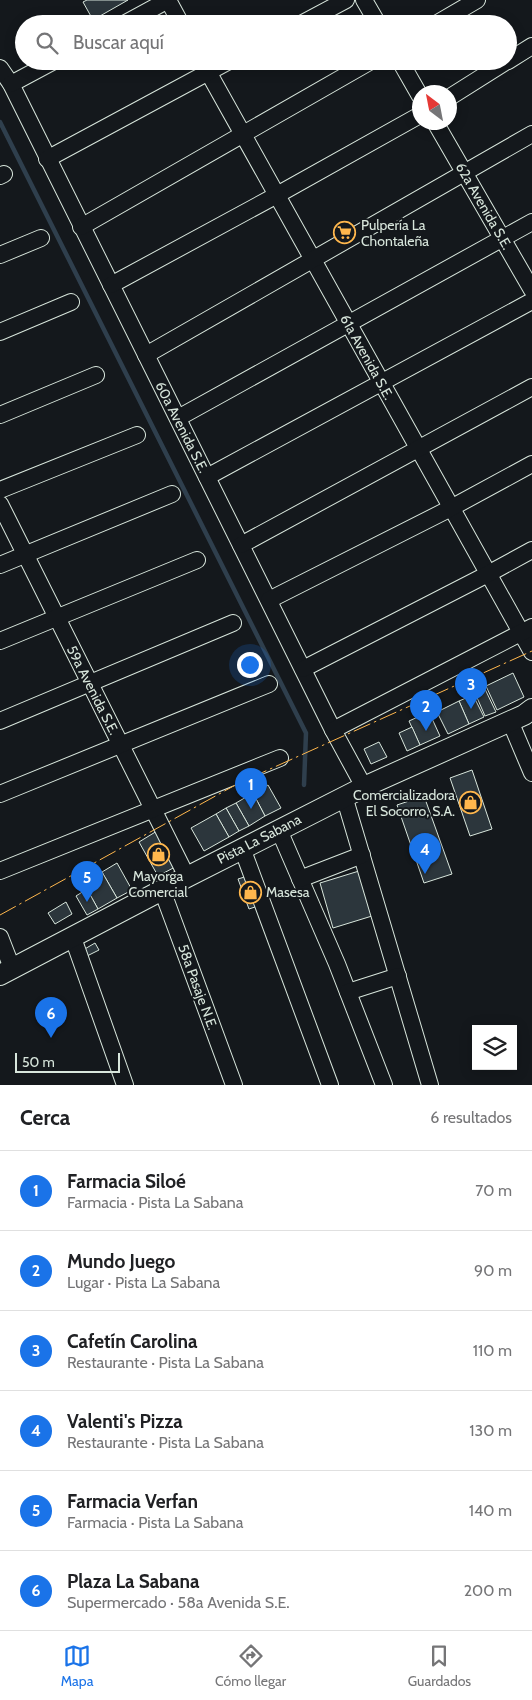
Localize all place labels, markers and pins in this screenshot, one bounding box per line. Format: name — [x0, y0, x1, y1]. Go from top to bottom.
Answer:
place label: Pulpería La Chontaleña — [361, 216, 429, 250]
supermarket icon: Pulpería La Chontaleña — [333, 221, 357, 245]
pin: 3 — [455, 668, 487, 709]
pin: 2 — [410, 690, 442, 731]
pin: 1 — [235, 768, 267, 809]
place label: Comercializadora El Socorro, S.A. — [353, 786, 455, 820]
shop icon: Comercializadora El Socorro, S.A. — [459, 791, 483, 815]
pin: 4 — [409, 833, 441, 874]
shop icon: Mayorga Comercial — [146, 842, 170, 866]
pin: 5 — [71, 861, 103, 902]
place label: Mayorga Comercial — [128, 867, 188, 901]
shop icon: Masesa — [238, 880, 262, 904]
place label: Masesa — [266, 883, 310, 901]
pin: 6 — [35, 997, 67, 1038]

